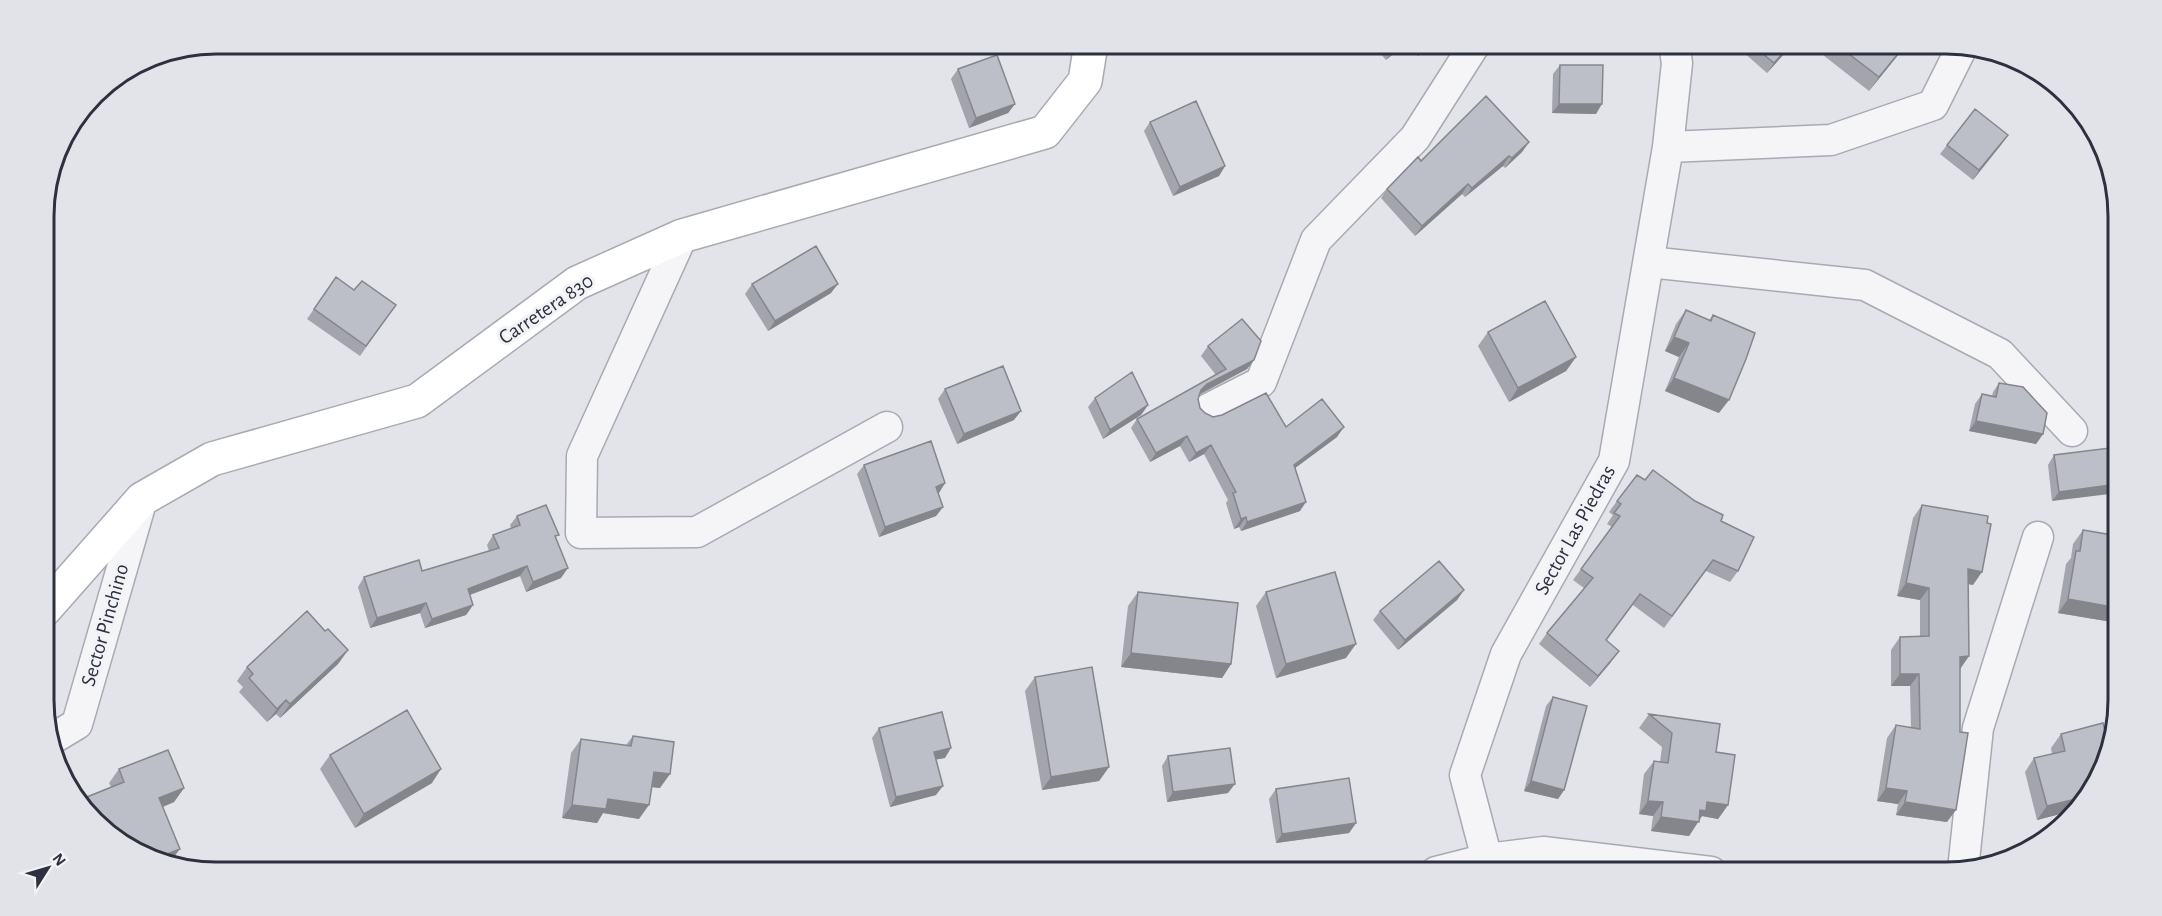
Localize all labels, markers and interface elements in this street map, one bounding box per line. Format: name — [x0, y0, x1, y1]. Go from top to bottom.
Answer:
street label: Carretera 830 — [495, 270, 597, 348]
street label: Sector Las Piedras — [1531, 462, 1619, 598]
street label: Sector Pinchino — [78, 562, 132, 688]
north arrow — [18, 838, 78, 898]
text: N — [49, 850, 69, 869]

